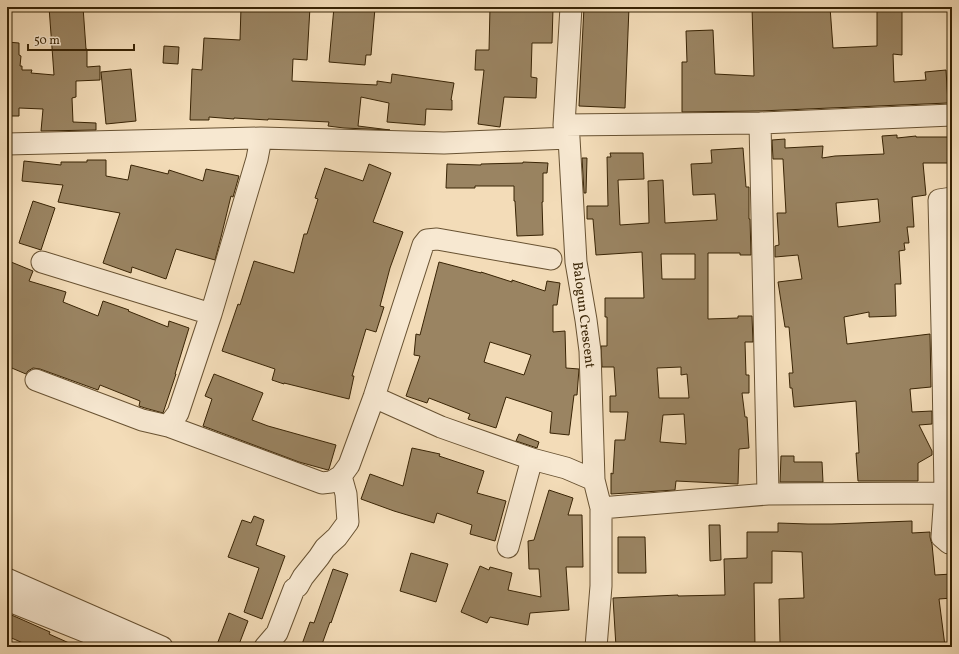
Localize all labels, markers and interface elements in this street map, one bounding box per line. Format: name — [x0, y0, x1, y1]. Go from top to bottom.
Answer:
scale bar — [28, 26, 134, 52]
text: 50 m — [34, 33, 60, 49]
street label: Balogun Crescent — [567, 261, 599, 370]

